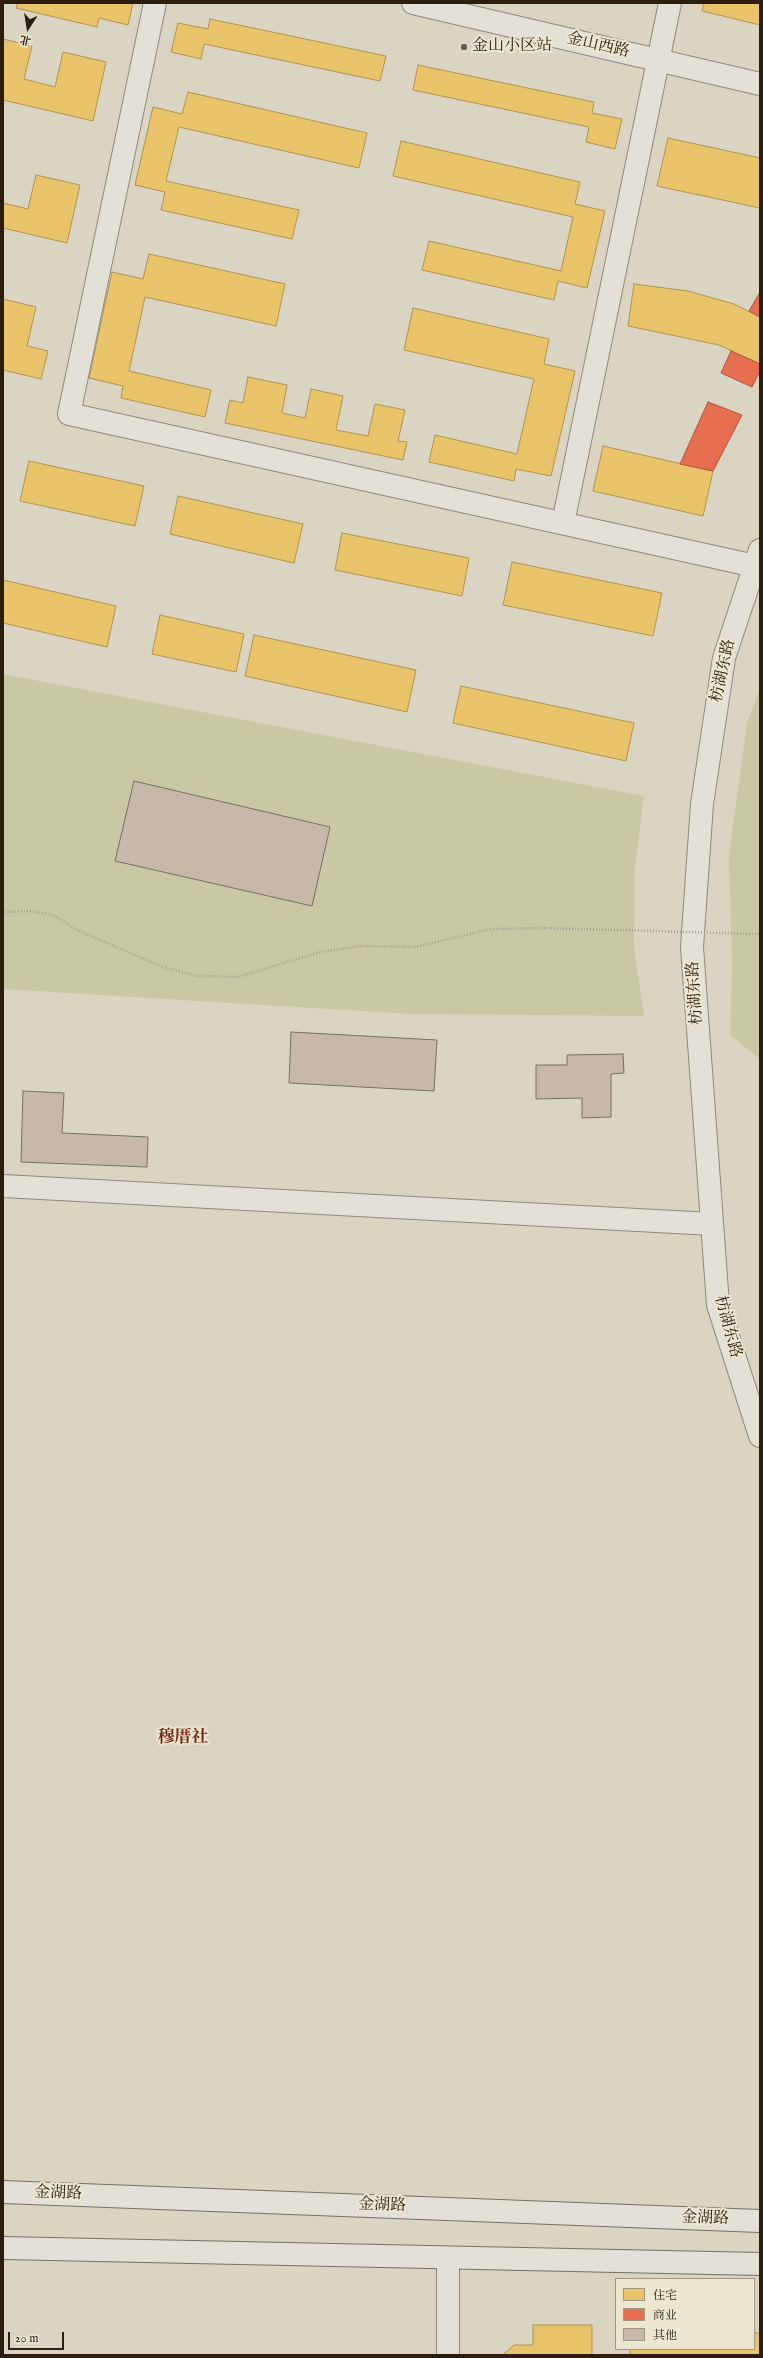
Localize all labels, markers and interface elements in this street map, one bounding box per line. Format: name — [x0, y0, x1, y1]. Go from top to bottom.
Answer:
north arrow — [8, 8, 48, 48]
street label: 金山西路 — [565, 29, 631, 63]
text: 北 — [19, 32, 32, 48]
place label: 金山小区站 — [472, 37, 552, 57]
marker: 金山小区站 — [459, 42, 469, 52]
street label: 枋湖东路 — [708, 638, 740, 704]
street label: 枋湖东路 — [684, 960, 708, 1026]
street label: 枋湖东路 — [709, 1294, 745, 1360]
district label: 穆厝社 — [158, 1729, 208, 1749]
street label: 金湖路 — [34, 2184, 82, 2204]
street label: 金湖路 — [358, 2196, 406, 2216]
street label: 金湖路 — [681, 2209, 729, 2229]
legend — [615, 2278, 755, 2350]
text: 住宅 — [653, 2288, 677, 2303]
text: 商业 — [653, 2308, 677, 2323]
scale bar — [10, 2324, 66, 2350]
text: 其他 — [653, 2328, 677, 2343]
text: 20 m — [15, 2331, 38, 2346]

